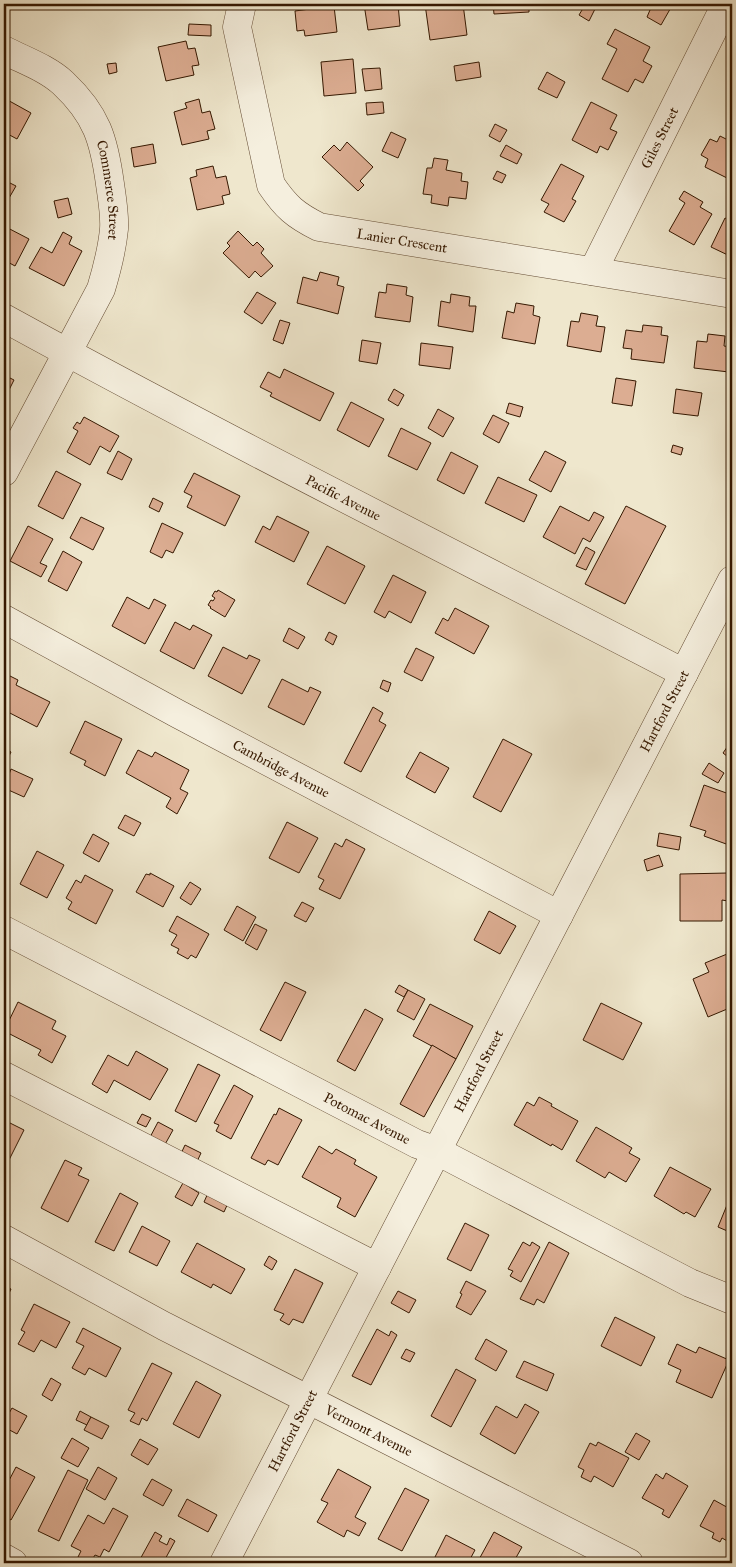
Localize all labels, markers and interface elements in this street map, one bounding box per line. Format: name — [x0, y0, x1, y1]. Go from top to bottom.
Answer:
street label: Giles Street — [637, 104, 682, 171]
street label: Commerce Street — [93, 138, 123, 241]
street label: Lanier Crescent — [355, 225, 449, 256]
street label: Pacific Avenue — [303, 471, 384, 524]
street label: Hartford Street — [636, 667, 693, 755]
street label: Cambridge Avenue — [230, 736, 333, 801]
street label: Hartford Street — [450, 1027, 507, 1115]
street label: Potomac Avenue — [321, 1089, 414, 1148]
street label: Hartford Street — [264, 1387, 321, 1475]
street label: Vermont Avenue — [321, 1400, 416, 1460]

